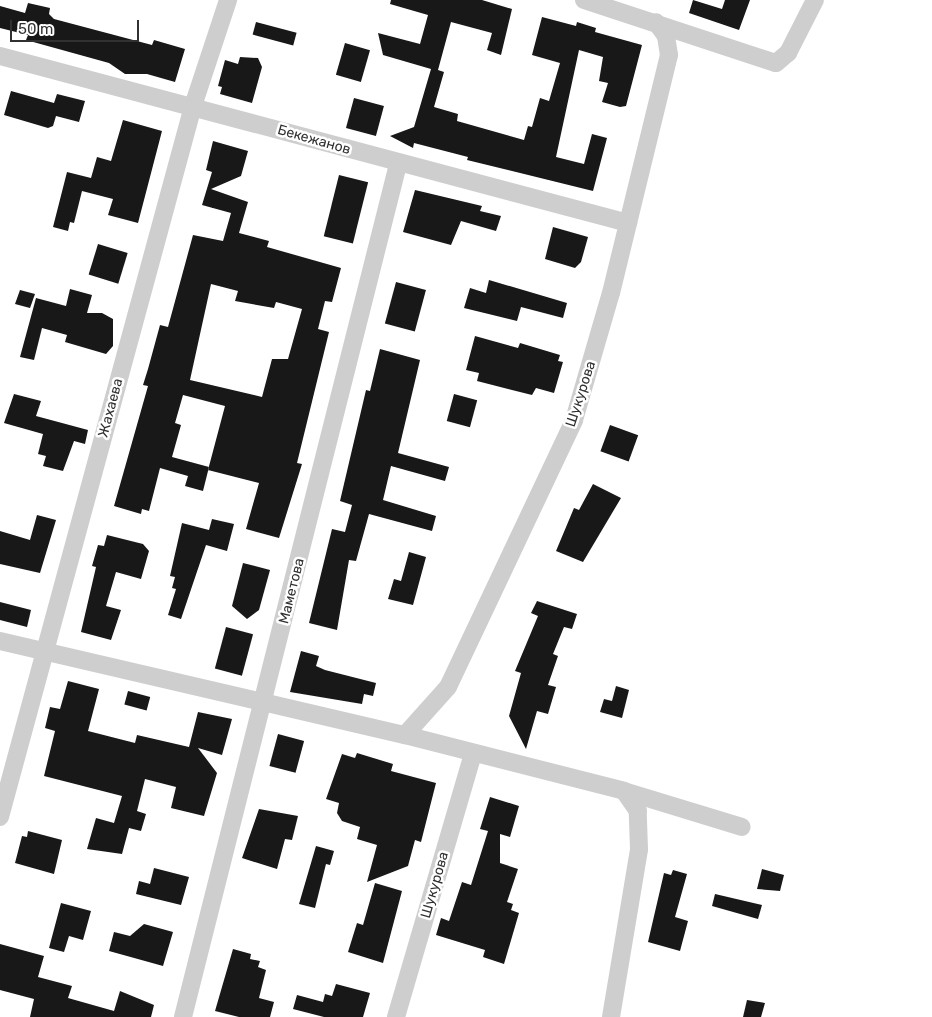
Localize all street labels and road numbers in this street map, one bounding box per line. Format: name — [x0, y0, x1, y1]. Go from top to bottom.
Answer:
street label: Бекежанов — [276, 122, 352, 158]
street label: Шукурова — [562, 359, 600, 429]
street label: Жахаева — [95, 377, 127, 439]
street label: Маметова — [276, 556, 308, 626]
street label: Шукурова — [418, 850, 452, 920]

